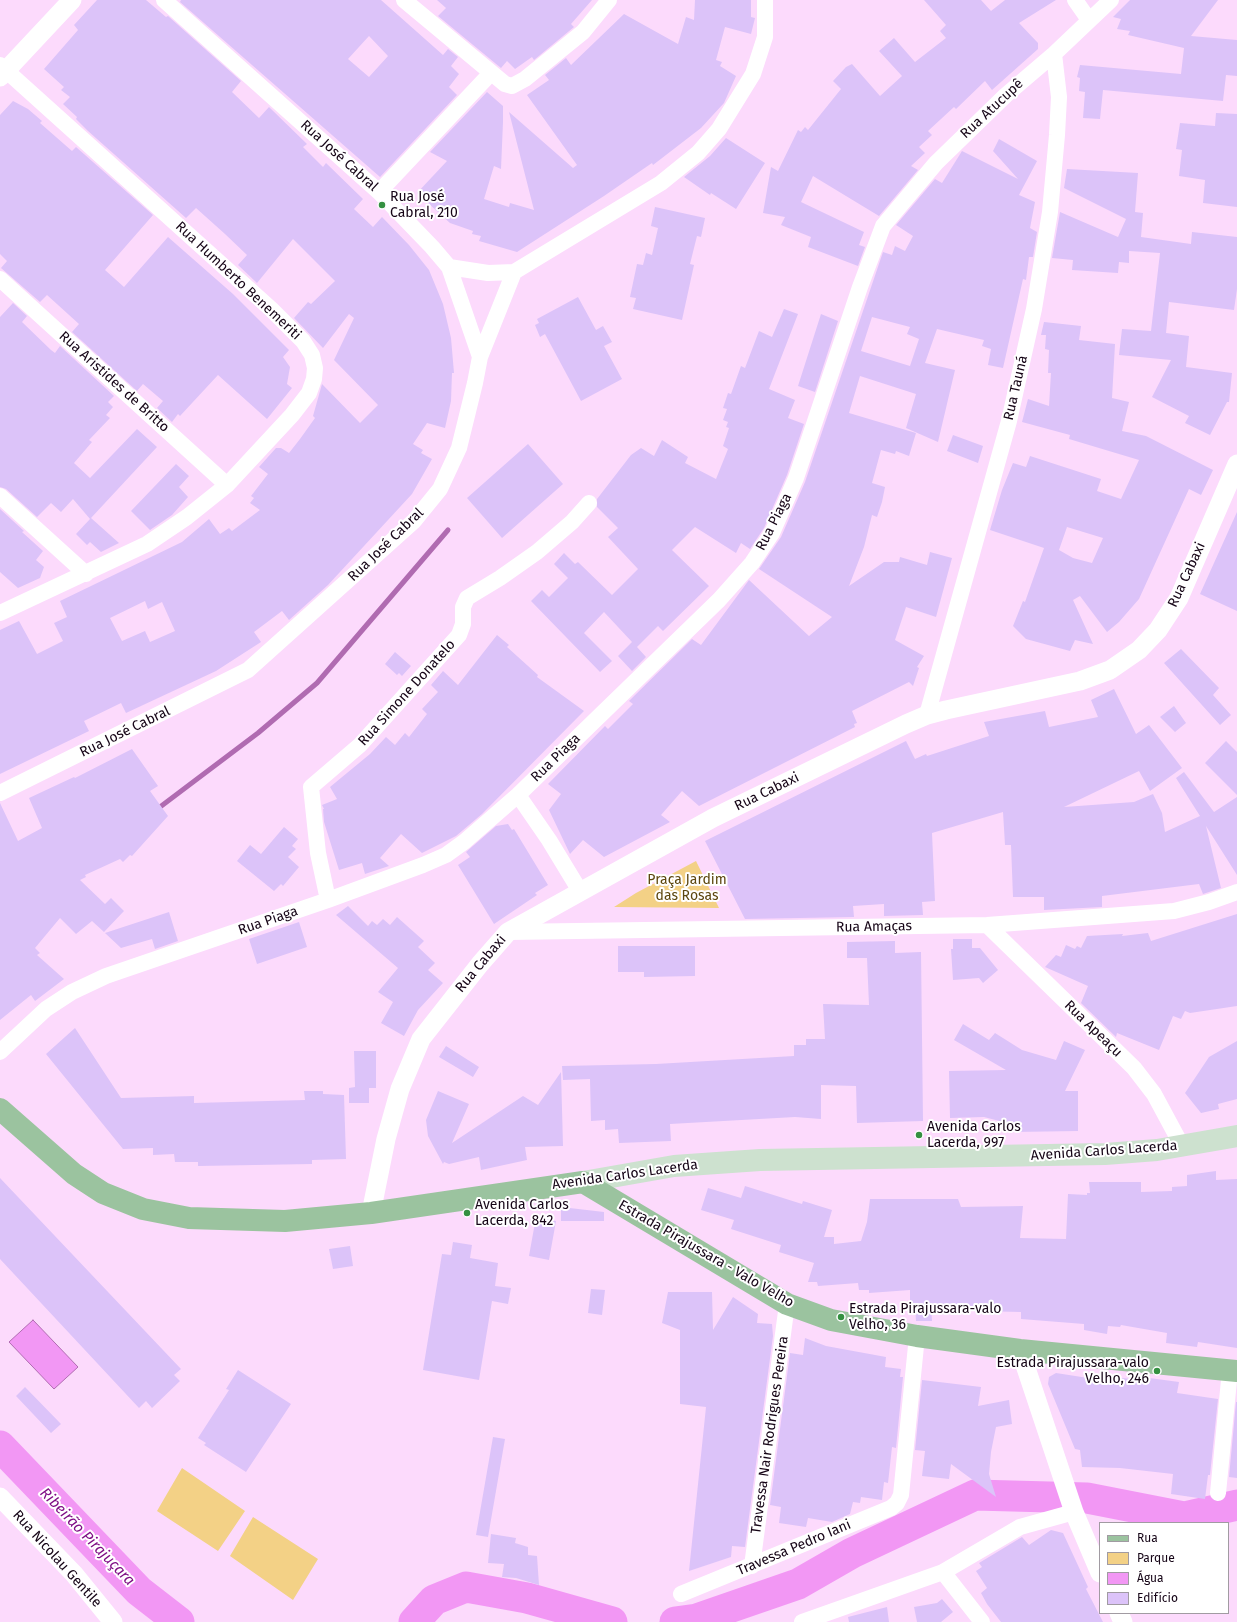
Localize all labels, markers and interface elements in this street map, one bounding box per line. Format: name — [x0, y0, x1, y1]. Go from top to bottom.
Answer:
street label: Rua Atucupê — [957, 76, 1027, 142]
street label: Rua José Cabral — [297, 117, 381, 195]
place label: Rua José Cabral, 210 — [390, 189, 458, 222]
marker: Rua José Cabral, 210 — [377, 200, 387, 210]
street label: Rua Humberto Benemeriti — [172, 218, 304, 344]
street label: Rua Aristides de Britto — [55, 328, 173, 436]
street label: Rua Tauná — [1000, 354, 1032, 422]
street label: Rua Piaga — [752, 491, 796, 553]
street label: Rua José Cabral — [345, 505, 427, 585]
street label: Rua Cabaxi — [1165, 540, 1209, 610]
street label: Rua Simone Donatelo — [355, 636, 459, 750]
street label: Rua José Cabral — [77, 703, 173, 761]
street label: Rua Piaga — [528, 730, 584, 786]
street label: Rua Cabaxi — [732, 769, 802, 815]
park label: Praça Jardim das Rosas — [647, 872, 727, 904]
street label: Rua Piaga — [236, 903, 300, 939]
street label: Rua Amaças — [836, 918, 912, 936]
street label: Rua Cabaxi — [452, 932, 510, 996]
street label: Rua Apeaçu — [1061, 997, 1125, 1061]
place label: Avenida Carlos Lacerda, 997 — [927, 1119, 1021, 1152]
marker: Avenida Carlos Lacerda, 997 — [914, 1130, 924, 1140]
street label: Avenida Carlos Lacerda — [1030, 1137, 1178, 1165]
street label: Avenida Carlos Lacerda — [551, 1156, 699, 1194]
place label: Avenida Carlos Lacerda, 842 — [475, 1197, 569, 1230]
street label: Estrada Pirajussara - Valo Velho — [615, 1197, 797, 1311]
marker: Avenida Carlos Lacerda, 842 — [462, 1208, 472, 1218]
place label: Estrada Pirajussara-valo Velho, 36 — [849, 1301, 1001, 1334]
marker: Estrada Pirajussara-valo Velho, 36 — [836, 1312, 846, 1322]
street label: Travessa Nair Rodrigues Pereira — [748, 1335, 792, 1535]
place label: Estrada Pirajussara-valo Velho, 246 — [997, 1355, 1149, 1388]
marker: Estrada Pirajussara-valo Velho, 246 — [1152, 1366, 1162, 1376]
water label: Ribeirão Pirajuçara — [36, 1484, 138, 1590]
street label: Rua Nicolau Gentile — [9, 1507, 105, 1611]
street label: Travessa Pedro Iani — [734, 1516, 854, 1580]
legend — [1099, 1522, 1229, 1614]
text: Rua — [1137, 1531, 1158, 1545]
text: Parque — [1137, 1551, 1175, 1565]
text: Água — [1137, 1571, 1164, 1585]
text: Edifício — [1137, 1591, 1178, 1605]

